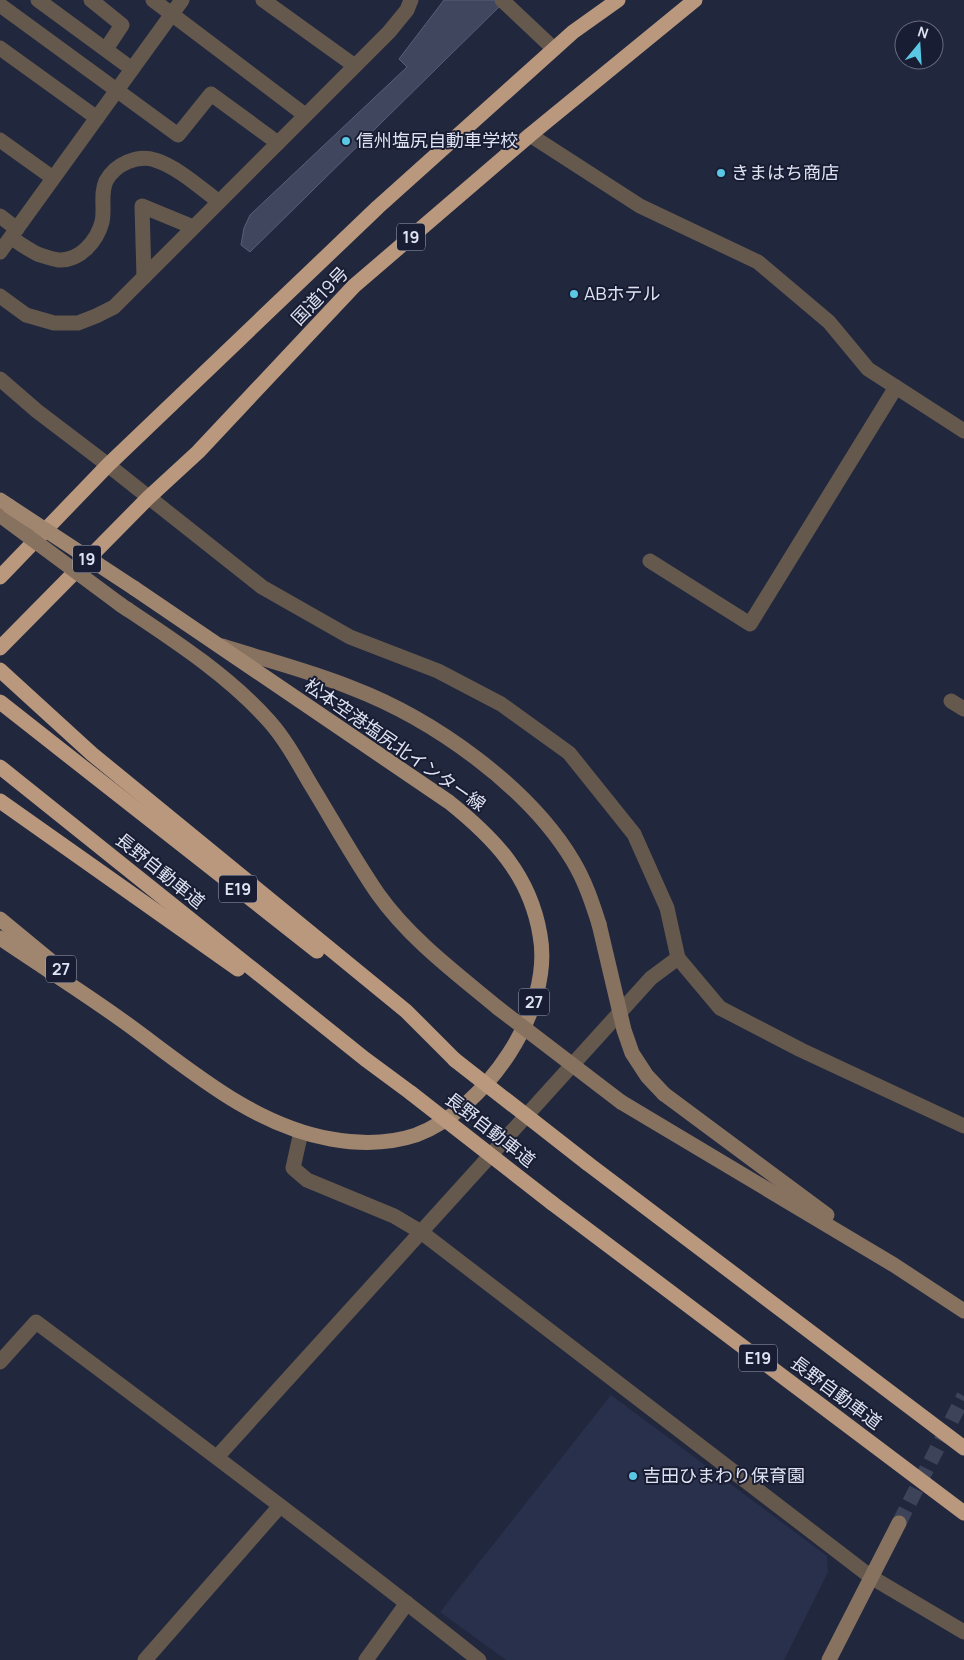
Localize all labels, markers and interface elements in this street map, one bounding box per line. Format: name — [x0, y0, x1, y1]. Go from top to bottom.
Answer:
north arrow — [894, 20, 944, 70]
text: N — [915, 22, 931, 43]
place label: 信州塩尻自動車学校 — [356, 128, 518, 152]
marker: 信州塩尻自動車学校 — [340, 135, 352, 147]
place label: きまはち商店 — [731, 160, 839, 184]
marker: きまはち商店 — [715, 167, 727, 179]
road number: 19 — [397, 223, 425, 250]
street label: 国道19号 — [286, 261, 353, 330]
place label: ABホテル — [584, 281, 660, 305]
marker: ABホテル — [568, 288, 580, 300]
road number: 19 — [73, 546, 101, 572]
street label: 松本空港塩尻北インター線 — [300, 672, 491, 816]
street label: 長野自動車道 — [111, 827, 210, 914]
road number: E19 — [219, 876, 257, 902]
road number: 27 — [46, 956, 76, 982]
road number: 27 — [519, 989, 549, 1016]
street label: 長野自動車道 — [441, 1087, 541, 1172]
road number: E19 — [739, 1345, 777, 1372]
street label: 長野自動車道 — [786, 1350, 887, 1434]
place label: 吉田ひまわり保育園 — [643, 1463, 805, 1487]
marker: 吉田ひまわり保育園 — [627, 1470, 639, 1482]

